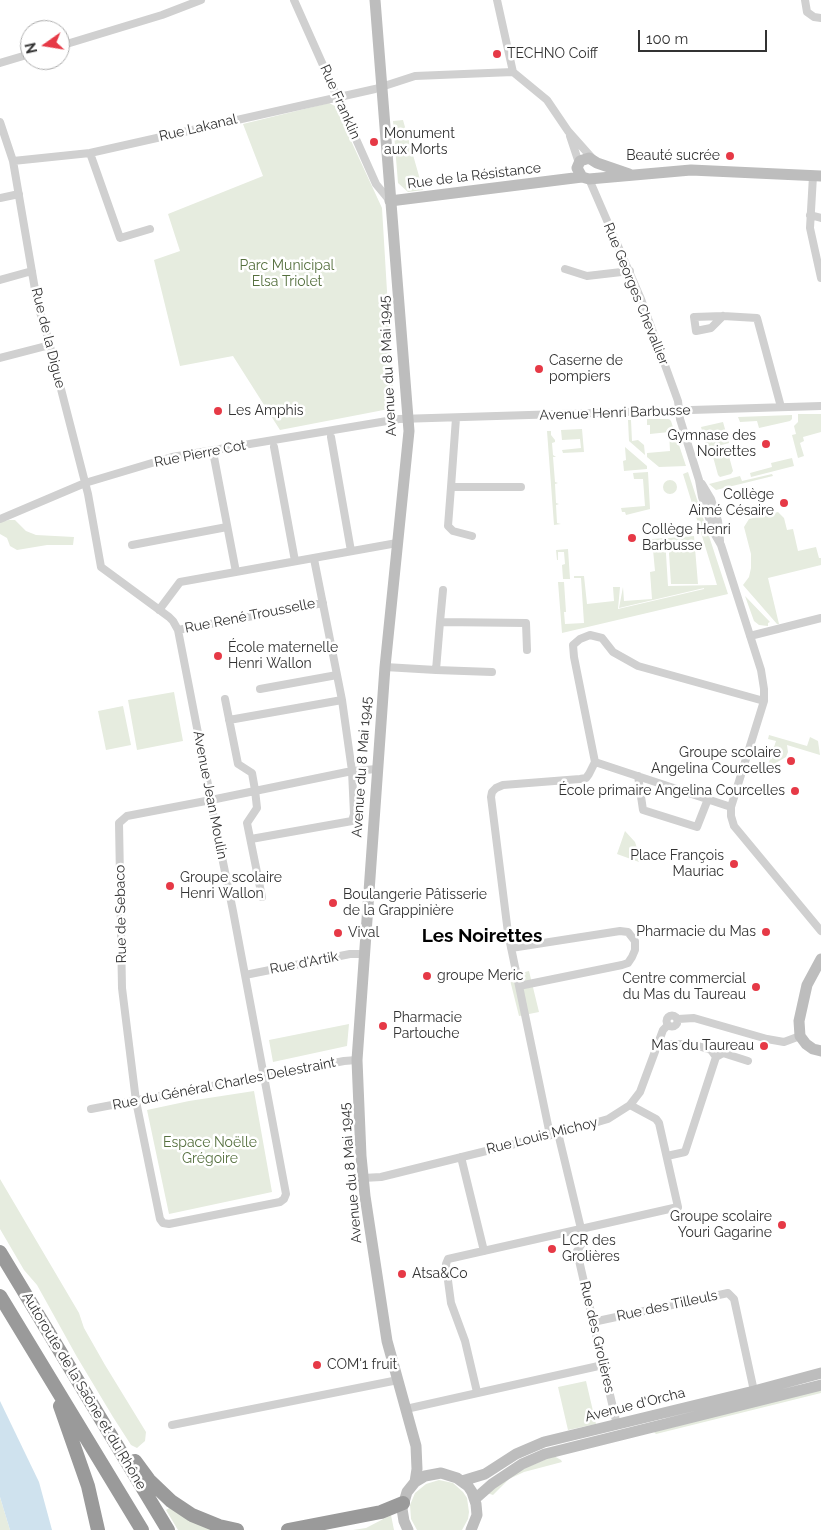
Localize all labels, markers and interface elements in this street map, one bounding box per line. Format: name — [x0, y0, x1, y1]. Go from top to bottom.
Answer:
north arrow — [20, 20, 70, 70]
scale bar — [641, 20, 770, 52]
text: 100 m — [646, 30, 688, 48]
text: N — [22, 41, 40, 55]
place label: TECHNO Coiff — [507, 46, 598, 62]
marker: TECHNO Coiff — [491, 48, 503, 60]
street label: Rue Franklin — [316, 62, 364, 142]
street label: Rue Lakanal — [157, 111, 239, 145]
place label: Monument aux Morts — [384, 126, 455, 158]
marker: Monument aux Morts — [368, 136, 380, 148]
place label: Beauté sucrée — [626, 148, 720, 164]
marker: Beauté sucrée — [724, 150, 736, 162]
street label: Rue de la Résistance — [406, 159, 542, 193]
street label: Rue Georges Chevallier — [600, 220, 672, 368]
park label: Parc Municipal Elsa Triolet — [240, 258, 334, 290]
street label: Rue de la Digue — [27, 286, 69, 390]
street label: Avenue du 8 Mai 1945 — [376, 295, 400, 437]
place label: Caserne de pompiers — [549, 353, 623, 386]
marker: Caserne de pompiers — [533, 363, 545, 375]
street label: Avenue Henri Barbusse — [539, 402, 691, 424]
place label: Les Amphis — [228, 403, 304, 419]
marker: Les Amphis — [212, 405, 224, 417]
place label: Gymnase des Noirettes — [668, 428, 756, 461]
street label: Rue Pierre Cot — [153, 437, 247, 471]
marker: Gymnase des Noirettes — [760, 438, 772, 450]
place label: Collège Aimé Césaire — [689, 487, 774, 520]
marker: Collège Aimé Césaire — [778, 497, 790, 509]
place label: Collège Henri Barbusse — [642, 522, 731, 554]
marker: Collège Henri Barbusse — [626, 532, 638, 544]
street label: Rue René Trousselle — [183, 595, 317, 637]
place label: École maternelle Henri Wallon — [228, 640, 338, 672]
marker: École maternelle Henri Wallon — [212, 650, 224, 662]
street label: Avenue du 8 Mai 1945 — [349, 696, 375, 838]
street label: Avenue Jean Moulin — [189, 729, 231, 861]
place label: Groupe scolaire Angelina Courcelles — [651, 745, 781, 778]
marker: Groupe scolaire Angelina Courcelles — [785, 755, 797, 767]
place label: École primaire Angelina Courcelles — [558, 783, 785, 799]
marker: École primaire Angelina Courcelles — [789, 785, 801, 797]
place label: Place François Mauriac — [630, 848, 724, 880]
marker: Place François Mauriac — [728, 858, 740, 870]
street label: Rue de Sebaco — [112, 865, 130, 963]
place label: Groupe scolaire Henri Wallon — [180, 870, 282, 902]
marker: Groupe scolaire Henri Wallon — [164, 880, 176, 892]
place label: Boulangerie Pâtisserie de la Grappinière — [343, 887, 487, 920]
marker: Boulangerie Pâtisserie de la Grappinière — [327, 897, 339, 909]
place label: Pharmacie du Mas — [636, 924, 756, 940]
place label: Vival — [348, 925, 379, 941]
district label: Les Noirettes — [422, 925, 542, 947]
marker: Pharmacie du Mas — [760, 926, 772, 938]
marker: Vival — [332, 927, 344, 939]
street label: Rue d'Artik — [268, 948, 340, 978]
place label: groupe Meric — [437, 968, 523, 984]
marker: groupe Meric — [421, 970, 433, 982]
place label: Centre commercial du Mas du Taureau — [622, 971, 746, 1004]
marker: Centre commercial du Mas du Taureau — [750, 981, 762, 993]
place label: Pharmacie Partouche — [393, 1010, 462, 1042]
marker: Pharmacie Partouche — [377, 1020, 389, 1032]
place label: Mas du Taureau — [651, 1038, 754, 1054]
marker: Mas du Taureau — [758, 1040, 770, 1052]
street label: Rue du Général Charles Delestraint — [111, 1054, 337, 1114]
street label: Avenue du 8 Mai 1945 — [336, 1102, 366, 1244]
street label: Rue Louis Michoy — [485, 1114, 599, 1158]
park label: Espace Noëlle Grégoire — [163, 1135, 257, 1168]
place label: Groupe scolaire Youri Gagarine — [670, 1209, 772, 1242]
marker: Groupe scolaire Youri Gagarine — [776, 1219, 788, 1231]
place label: LCR des Grolières — [562, 1233, 620, 1266]
marker: LCR des Grolières — [546, 1243, 558, 1255]
place label: Atsa&Co — [412, 1266, 468, 1282]
marker: Atsa&Co — [396, 1268, 408, 1280]
street label: Rue des Grolières — [576, 1279, 618, 1395]
street label: Rue des Tilleuls — [615, 1287, 719, 1325]
street label: Autoroute de la Saône et du Rhône — [18, 1289, 150, 1493]
place label: COM'1 fruit — [327, 1357, 397, 1373]
marker: COM'1 fruit — [311, 1359, 323, 1371]
street label: Avenue d'Orcha — [583, 1384, 687, 1426]

